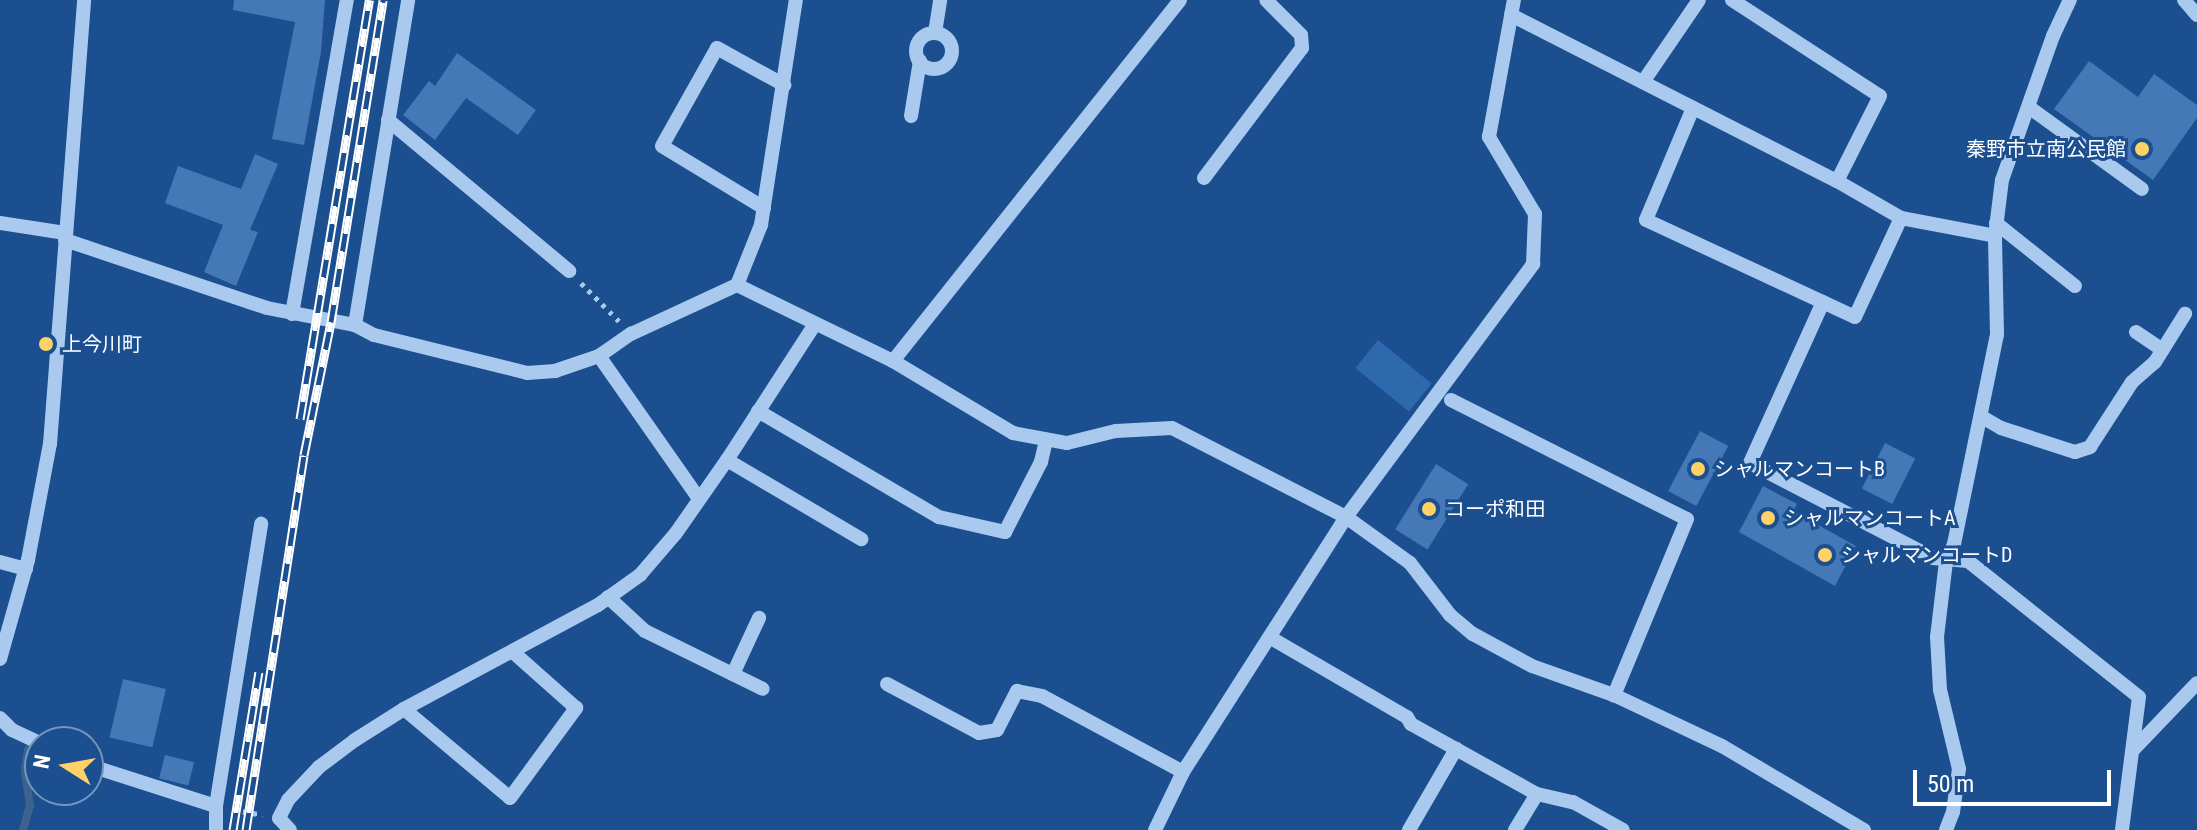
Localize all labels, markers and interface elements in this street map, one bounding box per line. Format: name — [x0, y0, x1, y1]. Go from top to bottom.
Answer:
place label: 秦野市立南公民館 — [1966, 137, 2126, 161]
marker: 秦野市立南公民館 — [2133, 140, 2151, 158]
place label: 上今川町 — [62, 332, 142, 356]
marker: 上今川町 — [37, 335, 55, 353]
place label: シャルマンコートB — [1714, 457, 1885, 481]
marker: シャルマンコートB — [1689, 460, 1707, 478]
place label: コーポ和田 — [1445, 497, 1545, 521]
marker: コーポ和田 — [1420, 500, 1438, 518]
place label: シャルマンコートA — [1784, 506, 1956, 530]
marker: シャルマンコートA — [1759, 509, 1777, 527]
place label: シャルマンコートD — [1841, 543, 2012, 567]
marker: シャルマンコートD — [1816, 546, 1834, 564]
north arrow — [24, 726, 104, 806]
text: N — [28, 753, 55, 771]
scale bar — [1917, 754, 2115, 804]
text: 50 m — [1927, 770, 1974, 798]

